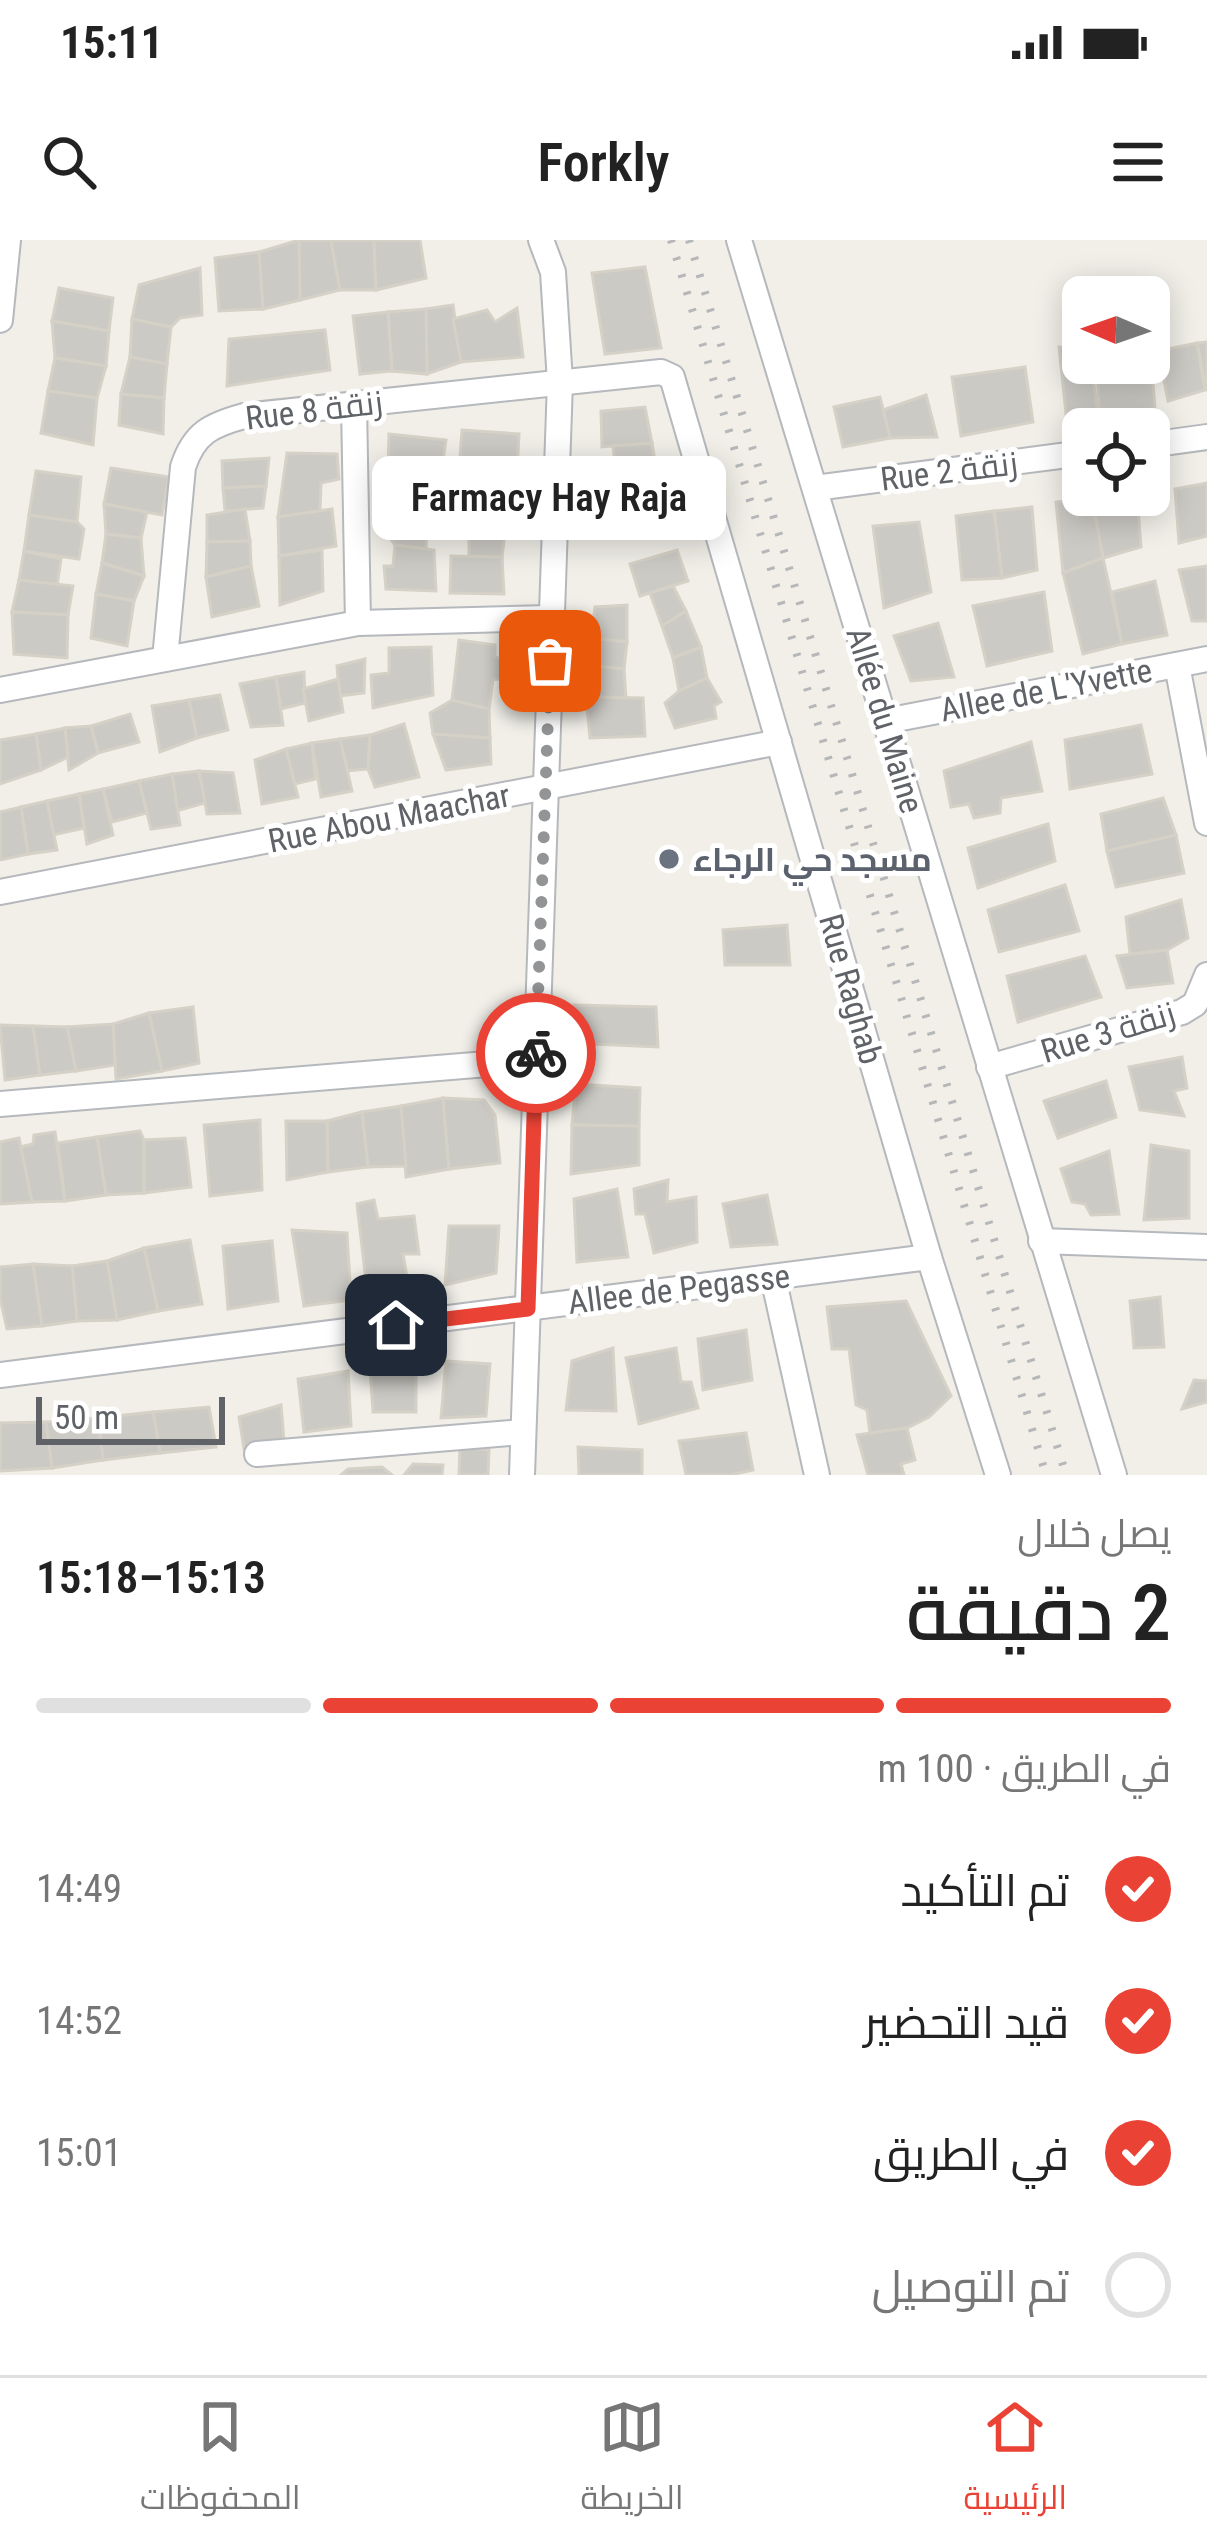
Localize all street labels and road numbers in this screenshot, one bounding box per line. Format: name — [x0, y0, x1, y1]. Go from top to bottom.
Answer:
street label: Rue 8 زنقة — [243, 382, 385, 438]
street label: Rue 2 زنقة — [878, 443, 1020, 499]
street label: Allée du Maine — [838, 622, 932, 818]
street label: Allee de L'Yvette — [937, 650, 1155, 730]
street label: Rue Abou Maachar — [265, 775, 513, 861]
street label: Rue Raghab — [811, 910, 891, 1068]
street label: Rue 3 زنقة — [1036, 993, 1180, 1071]
street label: Allee de Pegasse — [566, 1256, 792, 1322]

